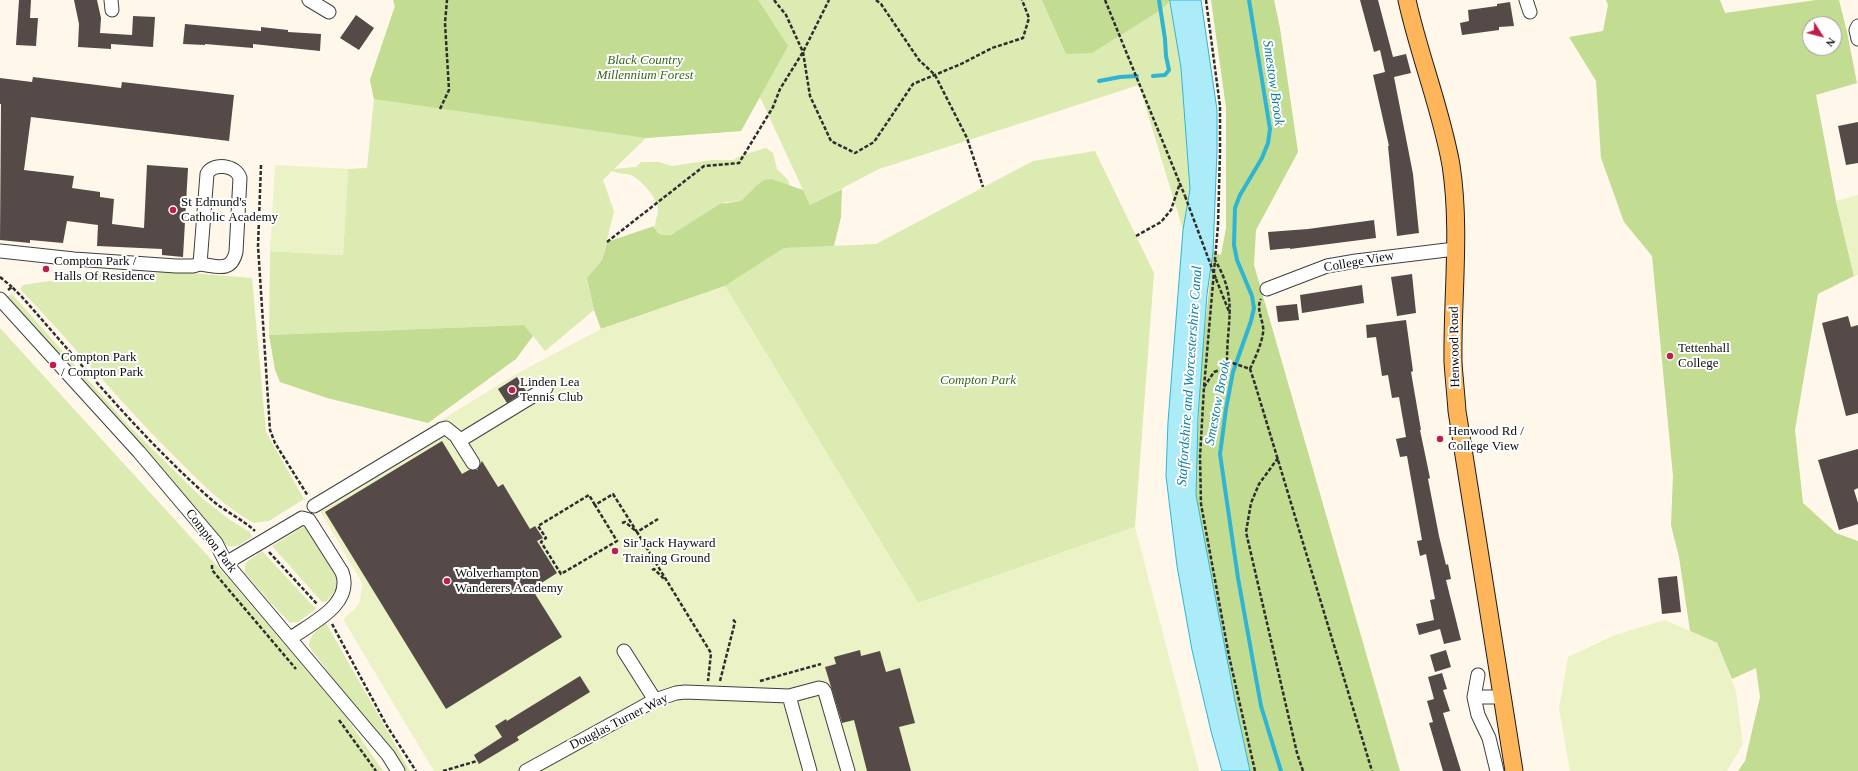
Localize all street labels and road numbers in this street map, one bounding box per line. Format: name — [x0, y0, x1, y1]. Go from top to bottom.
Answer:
street label: College View — [1323, 248, 1395, 276]
street label: Henwood Road — [1446, 306, 1464, 388]
street label: Compton Park — [182, 506, 240, 576]
street label: Douglas Turner Way — [567, 690, 671, 754]

